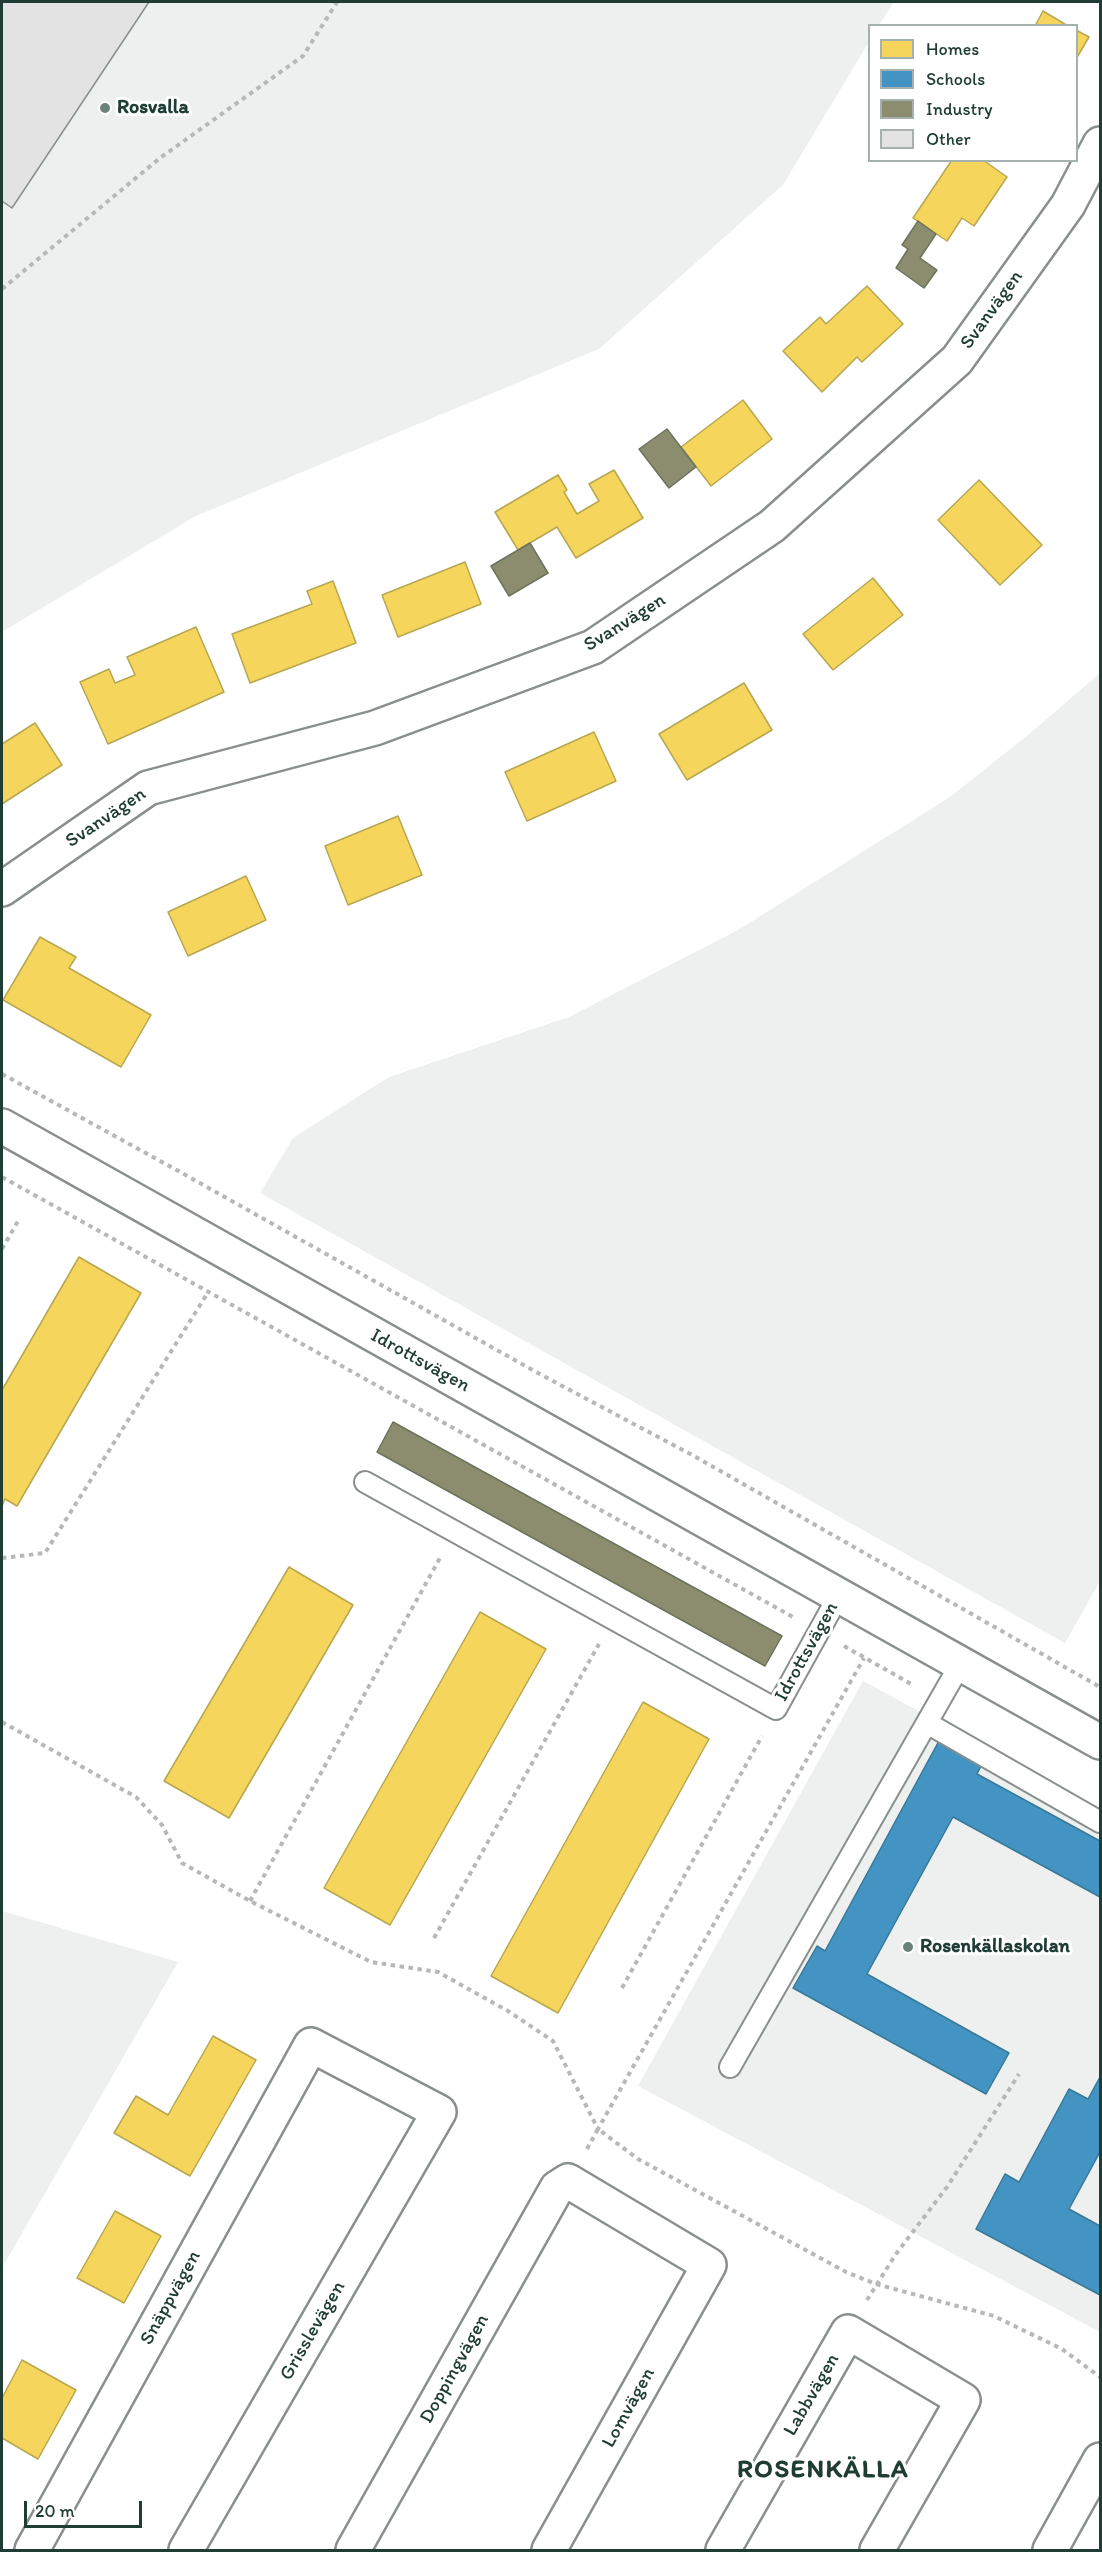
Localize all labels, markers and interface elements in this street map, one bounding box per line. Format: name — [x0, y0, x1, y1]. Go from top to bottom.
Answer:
legend — [868, 24, 1078, 162]
text: Homes — [926, 38, 979, 60]
text: Schools — [926, 68, 985, 90]
place label: Rosvalla — [117, 96, 189, 120]
text: Industry — [926, 98, 993, 120]
marker: Rosvalla — [98, 101, 112, 115]
text: Other — [926, 128, 971, 150]
street label: Svanvägen — [955, 266, 1029, 354]
street label: Svanvägen — [580, 589, 670, 657]
street label: Svanvägen — [61, 782, 151, 854]
street label: Idrottsvägen — [366, 1324, 474, 1398]
street label: Idrottsvägen — [770, 1598, 844, 1706]
place label: Rosenkällaskolan — [920, 1935, 1070, 1959]
marker: Rosenkällaskolan — [901, 1940, 915, 1954]
street label: Snäppvägen — [135, 2247, 207, 2349]
street label: Grisslevägen — [275, 2277, 351, 2385]
street label: Doppingvägen — [415, 2310, 495, 2428]
street label: Labbvägen — [779, 2349, 845, 2441]
street label: Lomvägen — [597, 2364, 661, 2452]
district label: ROSENKÄLLA — [737, 2454, 909, 2486]
scale bar — [27, 2489, 146, 2527]
text: 20 m — [35, 2500, 75, 2522]

